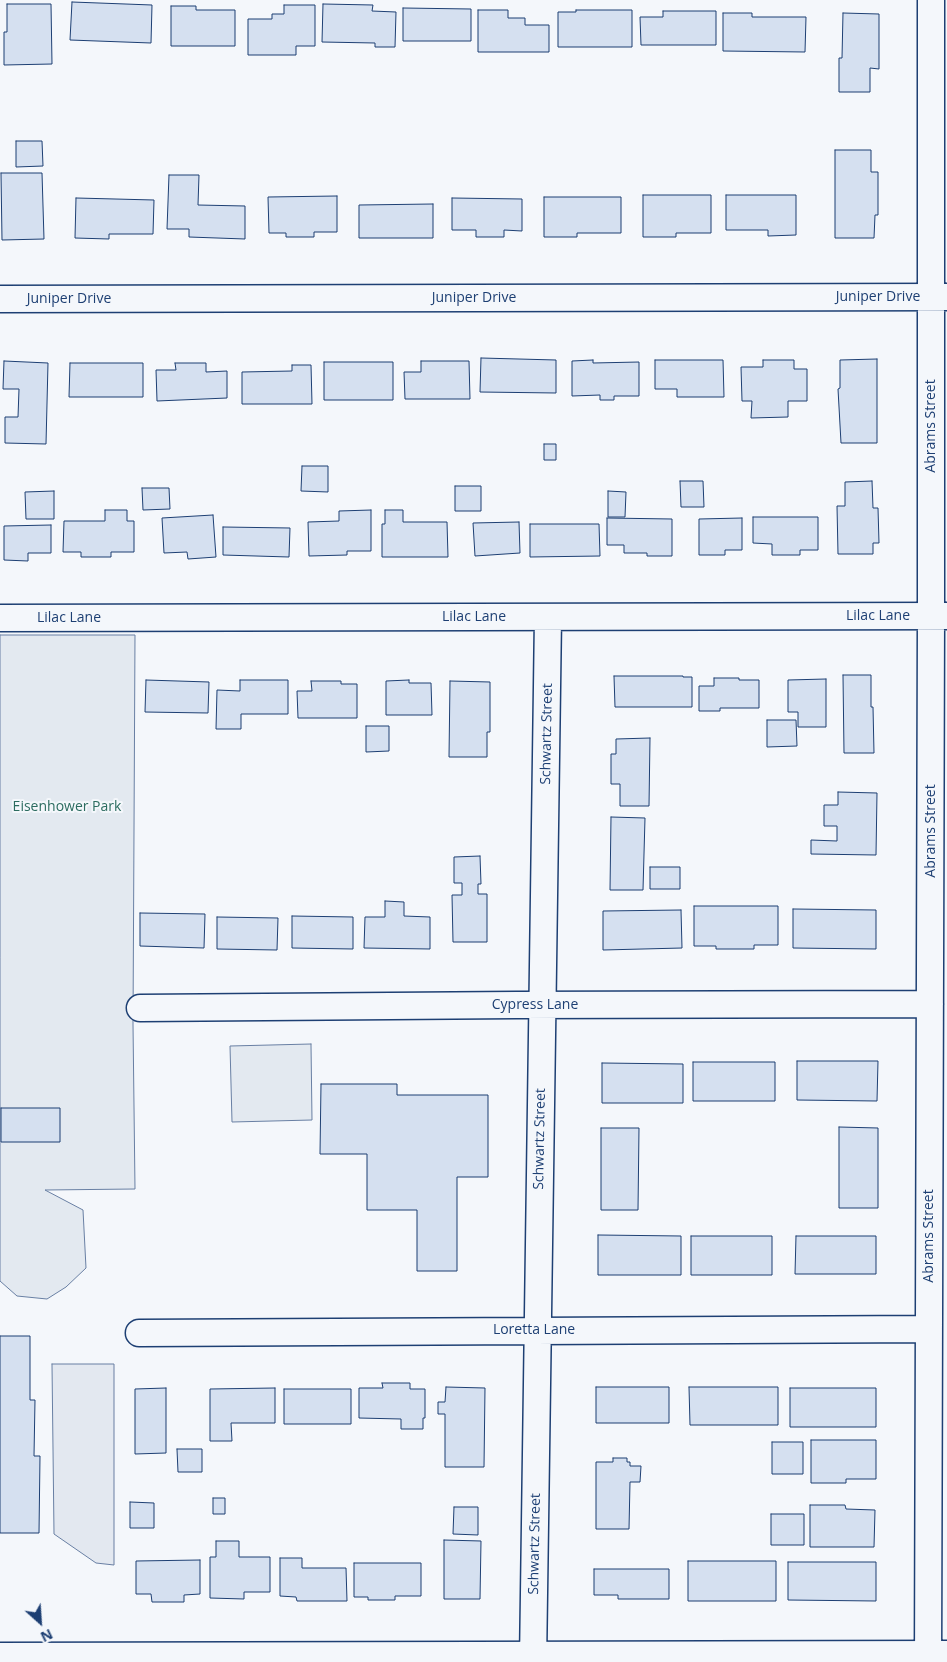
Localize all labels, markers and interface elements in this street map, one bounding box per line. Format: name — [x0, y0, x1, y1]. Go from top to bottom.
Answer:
street label: Juniper Drive — [836, 289, 920, 305]
street label: Juniper Drive — [432, 290, 516, 306]
street label: Juniper Drive — [27, 291, 111, 307]
street label: Abrams Street — [923, 379, 939, 473]
street label: Lilac Lane — [846, 608, 910, 624]
street label: Lilac Lane — [442, 609, 506, 625]
street label: Lilac Lane — [37, 610, 101, 626]
street label: Schwartz Street — [538, 683, 556, 785]
street label: Abrams Street — [923, 784, 939, 878]
park label: Eisenhower Park — [13, 799, 121, 815]
street label: Cypress Lane — [492, 997, 578, 1013]
street label: Schwartz Street — [531, 1088, 549, 1190]
street label: Abrams Street — [921, 1189, 937, 1283]
street label: Loretta Lane — [493, 1322, 575, 1338]
street label: Schwartz Street — [526, 1493, 544, 1595]
north arrow — [15, 1597, 65, 1647]
text: N — [38, 1625, 56, 1647]

